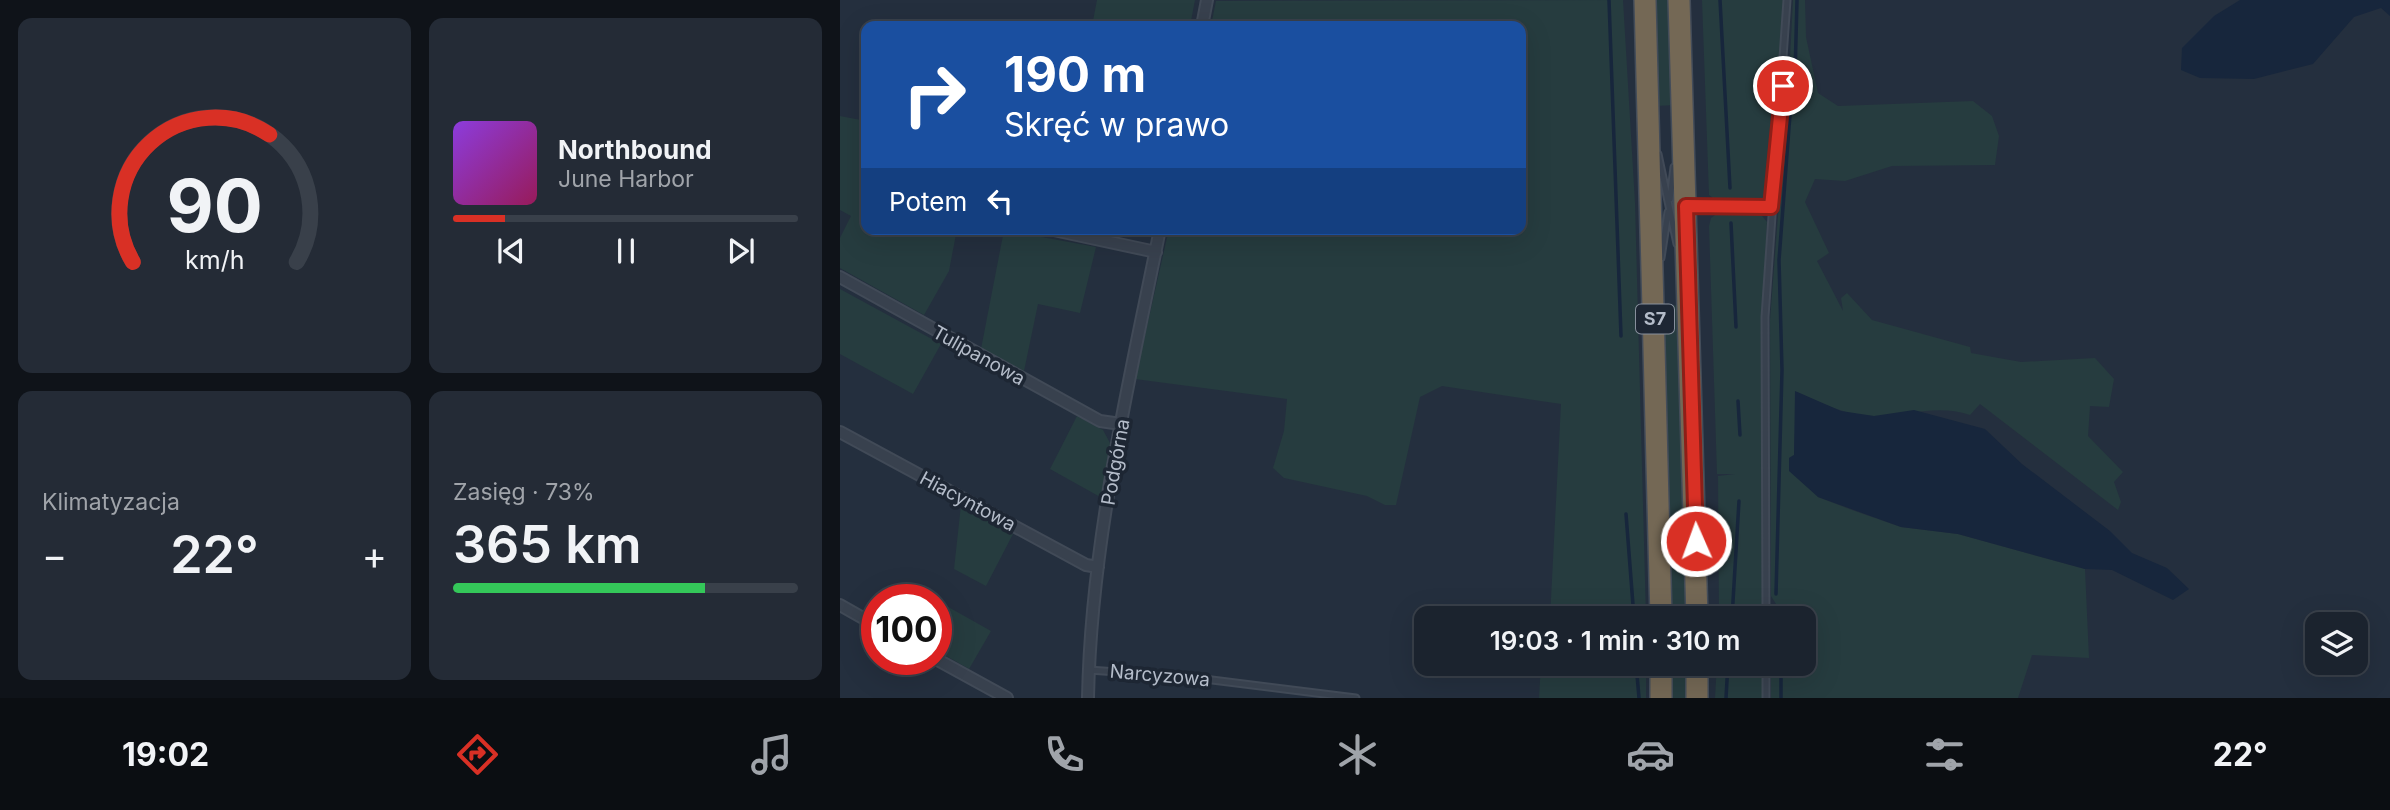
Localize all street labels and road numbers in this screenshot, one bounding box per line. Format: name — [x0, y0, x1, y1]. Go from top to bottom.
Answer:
road number: S7 — [1636, 304, 1674, 334]
street label: Tulipanowa — [928, 321, 1029, 390]
street label: Podgórna — [1097, 417, 1134, 507]
street label: Hiacyntowa — [916, 467, 1020, 536]
street label: Narcyzowa — [1109, 660, 1211, 691]

